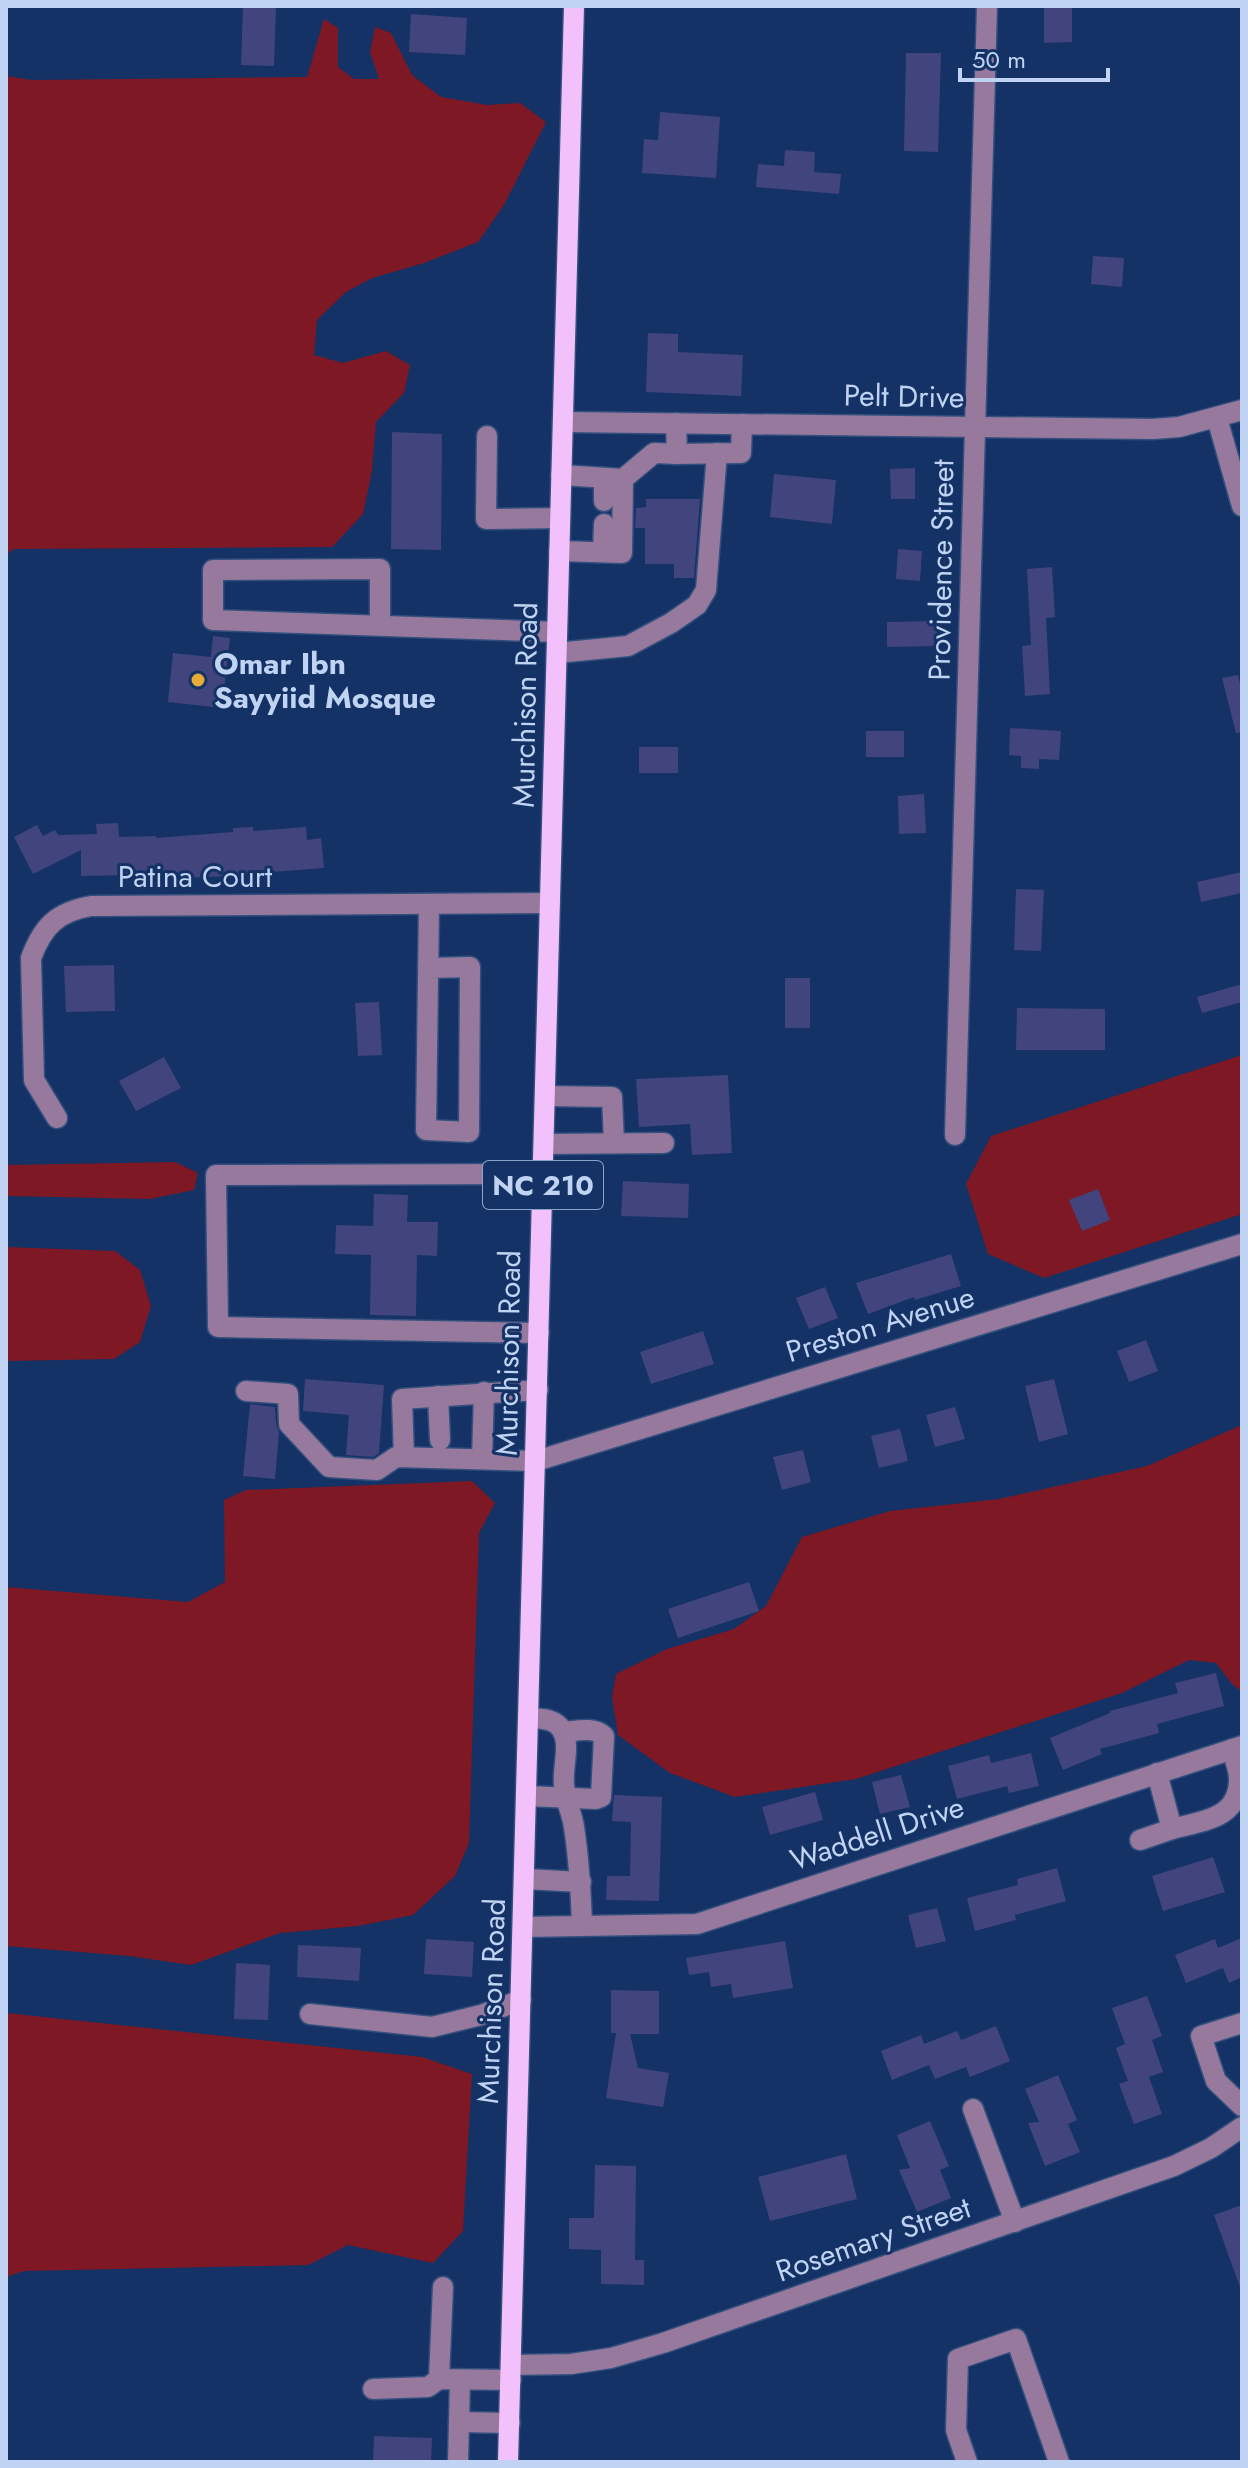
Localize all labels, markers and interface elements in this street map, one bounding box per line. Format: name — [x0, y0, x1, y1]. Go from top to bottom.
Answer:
scale bar — [960, 32, 1108, 82]
text: 50 m — [972, 42, 1026, 77]
street label: Pelt Drive — [843, 373, 965, 419]
street label: Providence Street — [918, 458, 964, 681]
street label: Murchison Road — [502, 602, 548, 808]
place label: Omar Ibn Sayyiid Mosque — [214, 642, 436, 719]
marker: Omar Ibn Sayyiid Mosque — [189, 671, 207, 689]
street label: Patina Court — [118, 855, 273, 898]
road number: NC 210 — [483, 1161, 603, 1209]
street label: Murchison Road — [485, 1250, 531, 1456]
street label: Preston Avenue — [780, 1275, 980, 1373]
street label: Waddell Drive — [785, 1785, 969, 1881]
street label: Murchison Road — [466, 1897, 516, 2105]
street label: Rosemary Street — [770, 2185, 977, 2292]

